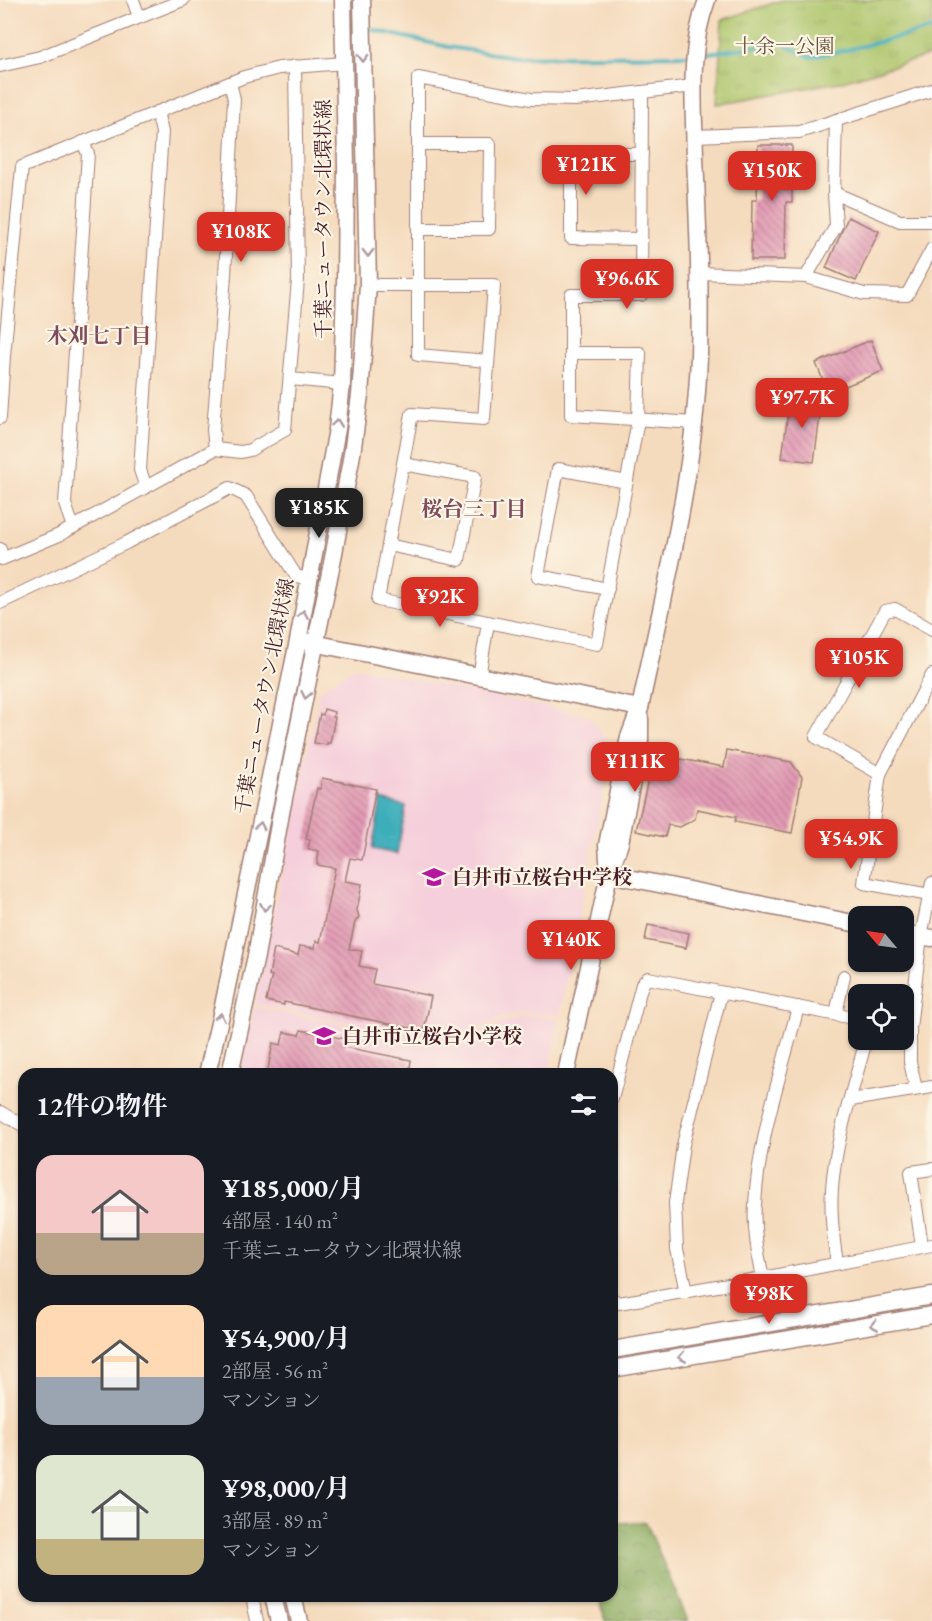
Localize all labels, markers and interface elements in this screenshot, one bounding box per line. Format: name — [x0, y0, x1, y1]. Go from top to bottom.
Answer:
park label: 十余一公園 — [735, 33, 835, 59]
one-way arrow — [357, 54, 369, 63]
street label: 千葉ニュータウン北環状線 — [310, 99, 336, 339]
pin: ¥121K — [544, 145, 628, 196]
text: ¥121K — [556, 151, 616, 177]
pin: ¥150K — [730, 151, 814, 202]
text: ¥150K — [742, 157, 802, 183]
pin: ¥108K — [199, 212, 283, 263]
text: ¥108K — [211, 218, 271, 244]
one-way arrow — [362, 249, 374, 258]
pin: ¥96.6K — [578, 259, 676, 310]
text: ¥96.6K — [595, 265, 660, 291]
district label: 木刈七丁目 — [47, 322, 152, 349]
pin: ¥97.7K — [753, 378, 851, 429]
text: ¥97.7K — [770, 384, 835, 410]
one-way arrow — [330, 418, 343, 427]
pin: ¥185K — [277, 488, 361, 539]
text: ¥185K — [289, 494, 349, 520]
district label: 桜台三丁目 — [422, 495, 527, 522]
street label: 千葉ニュータウン北環状線 — [228, 576, 300, 816]
pin: ¥92K — [404, 577, 476, 628]
text: ¥92K — [415, 583, 465, 609]
one-way arrow — [296, 610, 308, 619]
pin: ¥105K — [817, 638, 901, 689]
text: ¥105K — [829, 644, 889, 670]
one-way arrow — [300, 690, 313, 700]
pin: ¥111K — [593, 742, 677, 793]
text: ¥111K — [605, 748, 665, 774]
pin: ¥54.9K — [802, 819, 900, 870]
one-way arrow — [253, 821, 266, 831]
text: ¥54.9K — [819, 825, 884, 851]
school or university icon: 白井市立桜台中学校 — [421, 864, 447, 890]
place label: 白井市立桜台中学校 — [452, 864, 632, 890]
one-way arrow — [259, 902, 272, 912]
north arrow — [848, 906, 914, 972]
map controls — [848, 906, 914, 1050]
pin: ¥140K — [529, 920, 613, 971]
text: ¥140K — [541, 926, 601, 952]
button: locate — [848, 984, 914, 1050]
one-way arrow — [213, 1012, 226, 1022]
school or university icon: 白井市立桜台小学校 — [311, 1023, 337, 1049]
place label: 白井市立桜台小学校 — [342, 1023, 522, 1049]
icon: filters — [567, 1088, 600, 1121]
text: 12件の物件 — [36, 1089, 168, 1123]
text: ¥185,000/月 — [222, 1171, 364, 1205]
icon: home — [84, 1179, 156, 1251]
text: 4部屋 · 140 m² — [222, 1208, 338, 1234]
text: 千葉ニュータウン北環状線 — [222, 1237, 462, 1263]
pin: ¥98K — [733, 1274, 805, 1325]
text: ¥98K — [744, 1280, 794, 1306]
one-way arrow — [870, 1318, 879, 1330]
text: ¥54,900/月 — [222, 1321, 351, 1355]
icon: home — [84, 1329, 156, 1401]
one-way arrow — [677, 1351, 687, 1363]
text: 2部屋 · 56 m² — [222, 1358, 328, 1384]
text: マンション — [222, 1387, 321, 1413]
text: ¥98,000/月 — [222, 1471, 351, 1505]
icon: home — [84, 1479, 156, 1551]
text: 3部屋 · 89 m² — [222, 1508, 328, 1534]
text: マンション — [222, 1537, 321, 1563]

